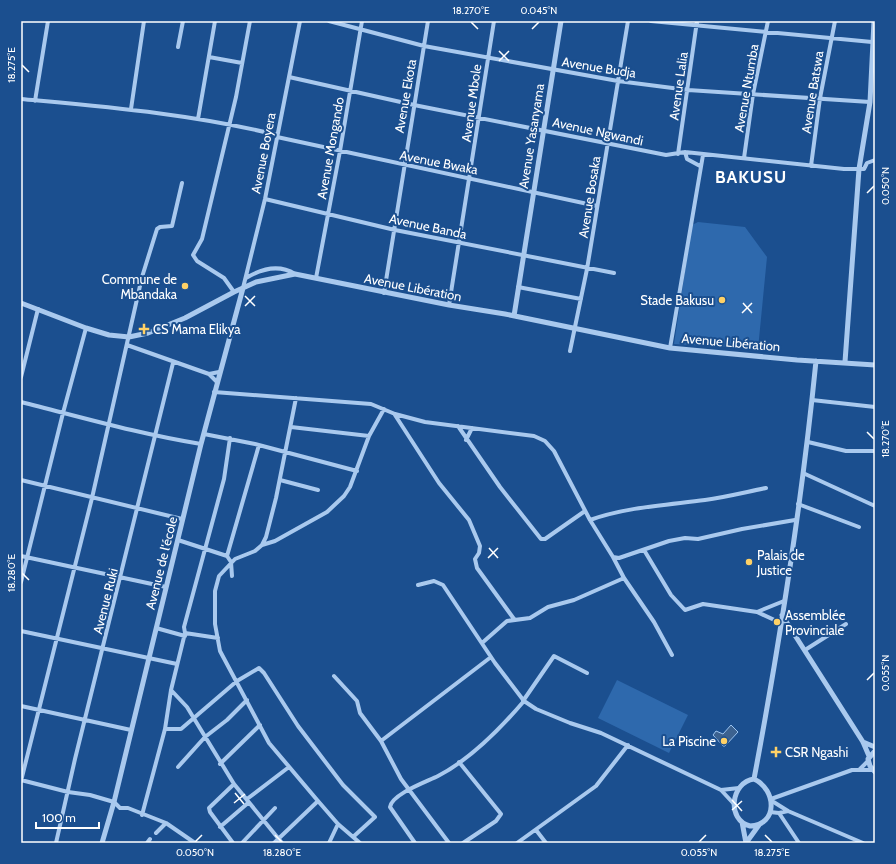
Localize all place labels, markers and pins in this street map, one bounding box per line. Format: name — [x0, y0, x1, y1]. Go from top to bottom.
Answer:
place label: Commune de Mbandaka — [102, 271, 178, 302]
marker: Commune de Mbandaka — [180, 281, 190, 291]
place label: Stade Bakusu — [640, 292, 714, 308]
marker: Stade Bakusu — [717, 295, 727, 305]
place label: CS Mama Elikya — [153, 321, 241, 337]
marker: CS Mama Elikya — [138, 323, 150, 335]
place label: Palais de Justice — [756, 547, 805, 578]
marker: Palais de Justice — [744, 557, 754, 567]
place label: Assemblée Provinciale — [785, 607, 846, 638]
marker: Assemblée Provinciale — [772, 617, 782, 627]
place label: La Piscine — [662, 733, 716, 749]
marker: La Piscine — [719, 736, 729, 746]
place label: CSR Ngashi — [785, 744, 848, 760]
marker: CSR Ngashi — [770, 746, 782, 758]

